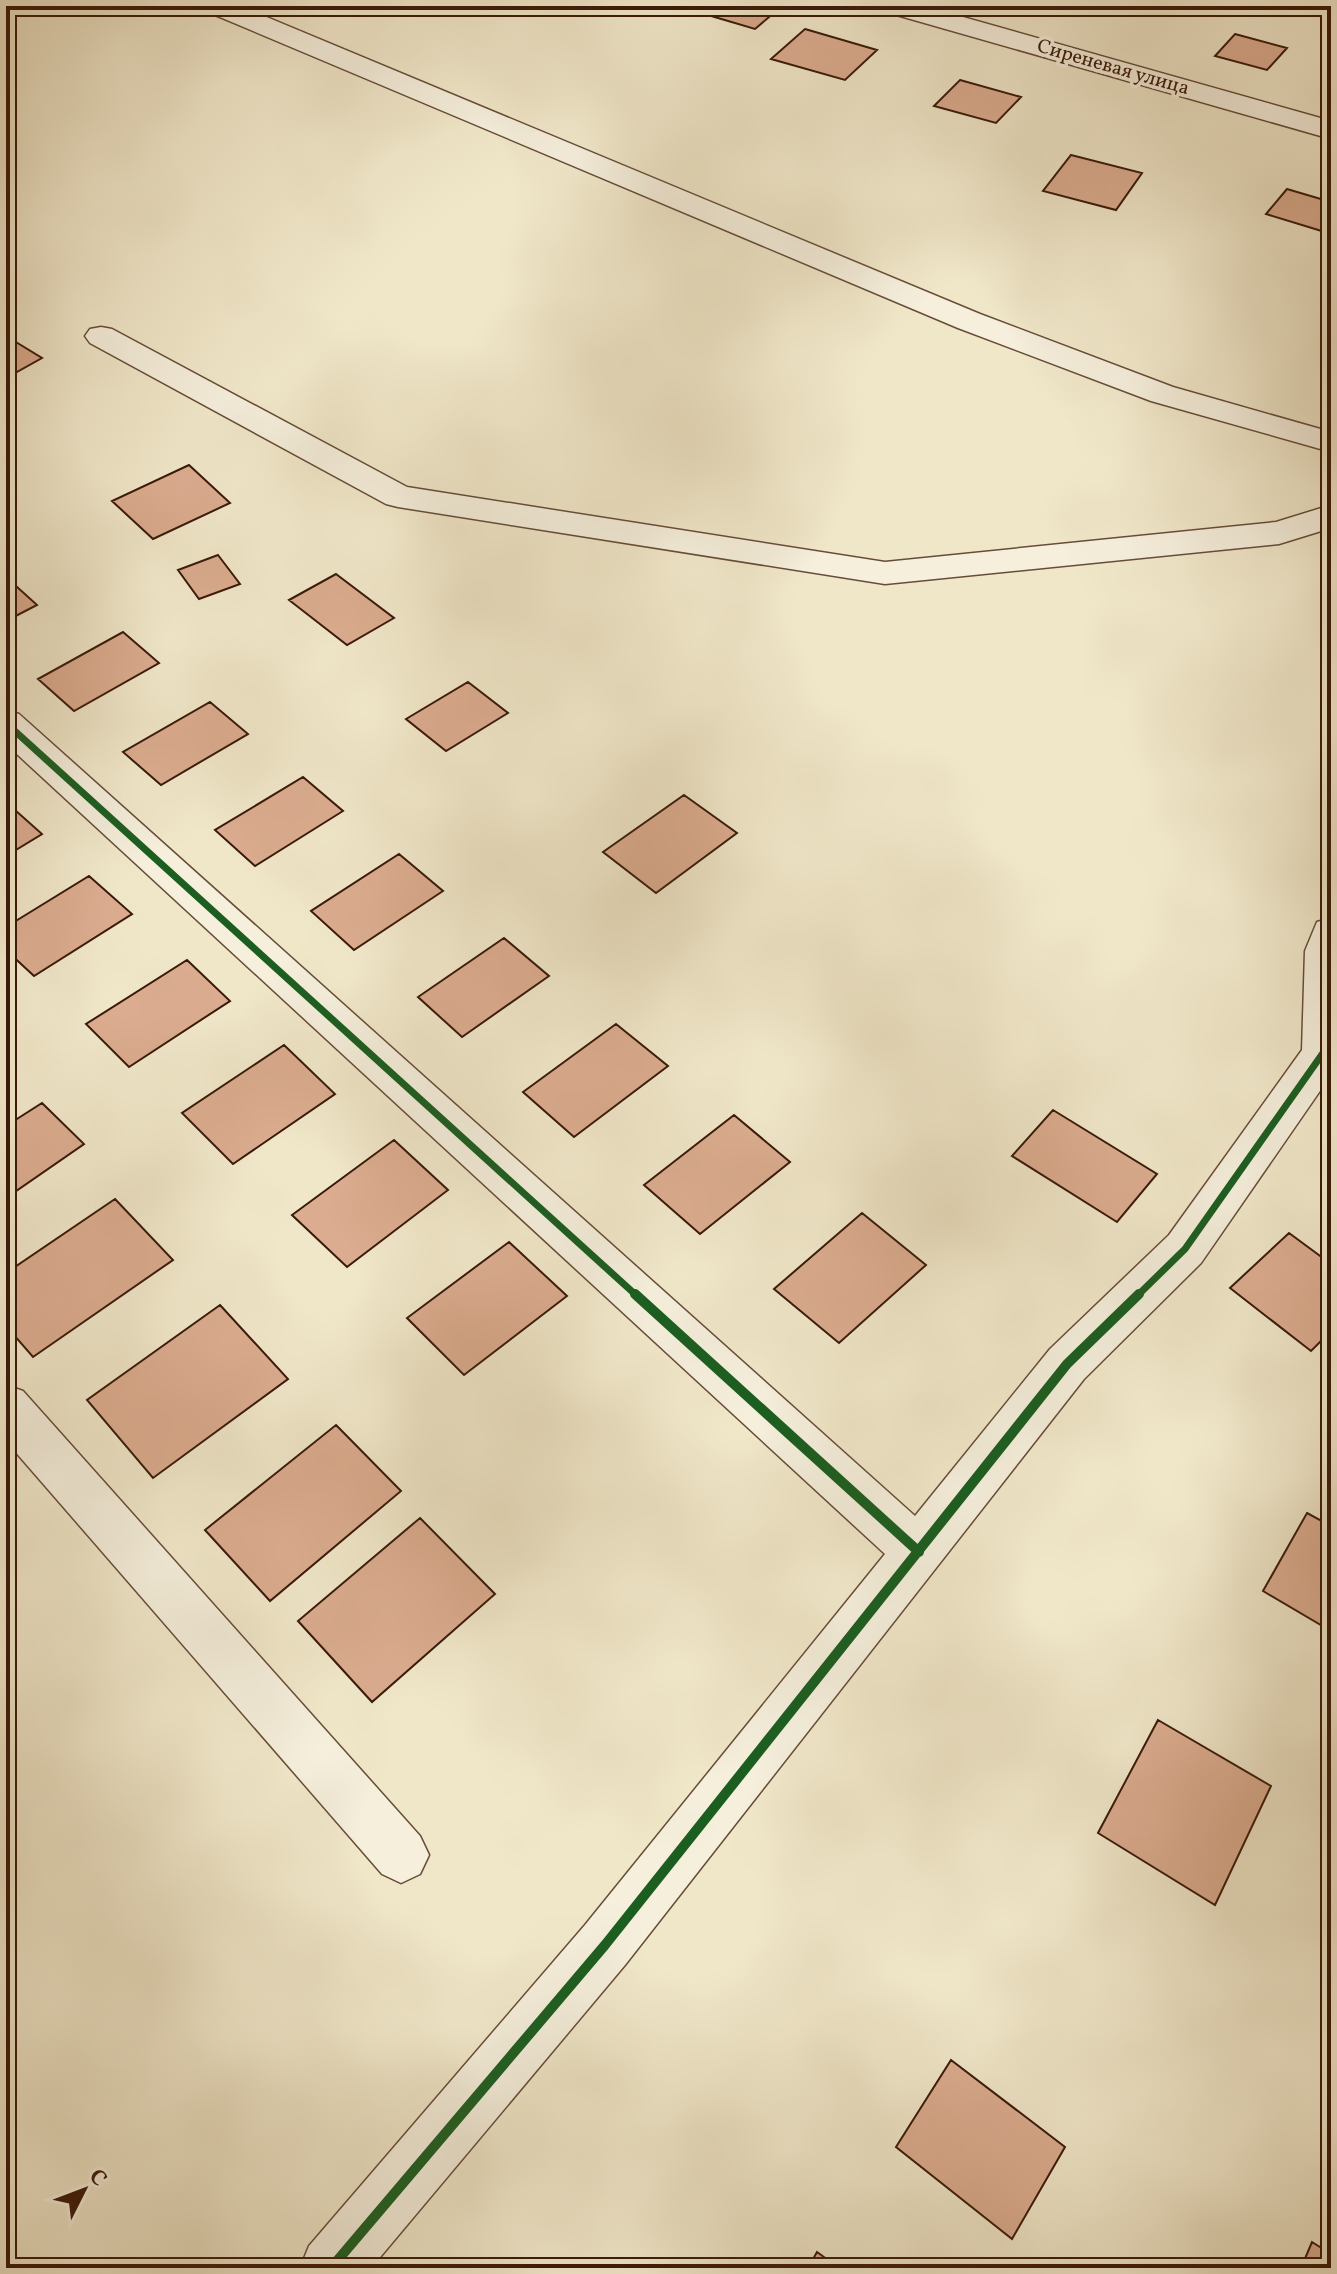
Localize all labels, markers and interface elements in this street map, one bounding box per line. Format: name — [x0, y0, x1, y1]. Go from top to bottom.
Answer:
street label: Сиреневая улица — [1033, 33, 1193, 103]
north arrow — [44, 2150, 124, 2230]
text: С — [81, 2163, 113, 2194]

